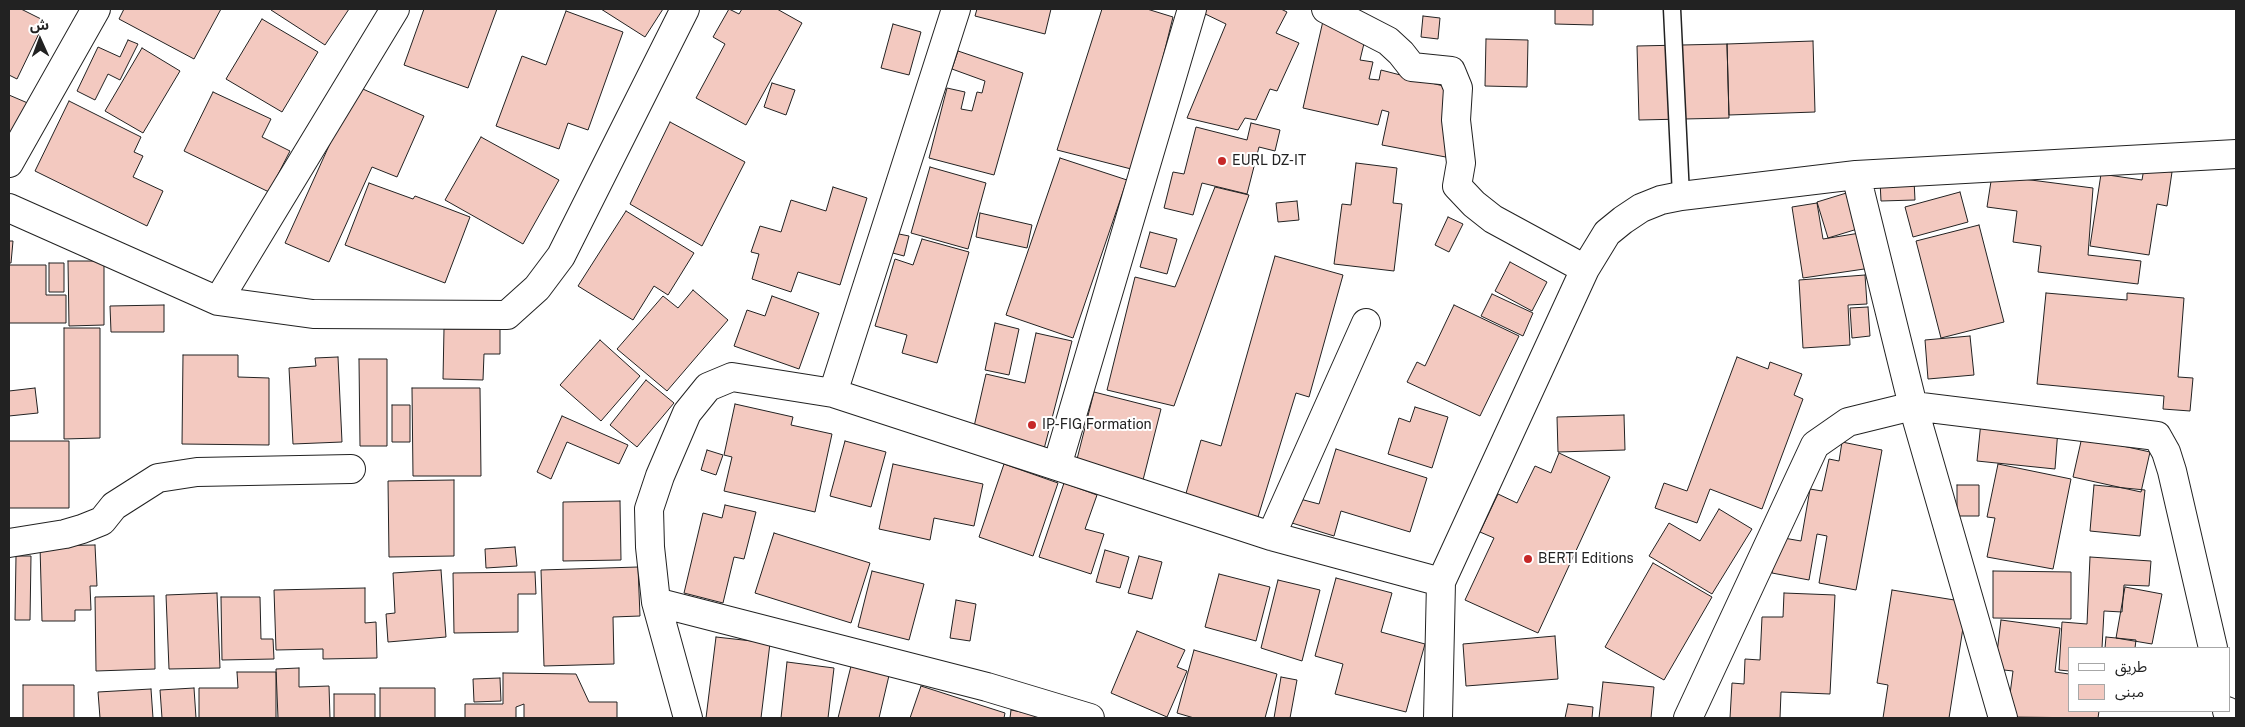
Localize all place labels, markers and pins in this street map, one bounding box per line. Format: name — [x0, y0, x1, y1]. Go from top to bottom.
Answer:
place label: EURL DZ-IT — [1232, 153, 1306, 169]
marker: EURL DZ-IT — [1216, 155, 1228, 167]
place label: IP-FIG Formation — [1042, 417, 1152, 433]
marker: IP-FIG Formation — [1026, 419, 1038, 431]
place label: BERTI Editions — [1538, 551, 1634, 567]
marker: BERTI Editions — [1522, 553, 1534, 565]

